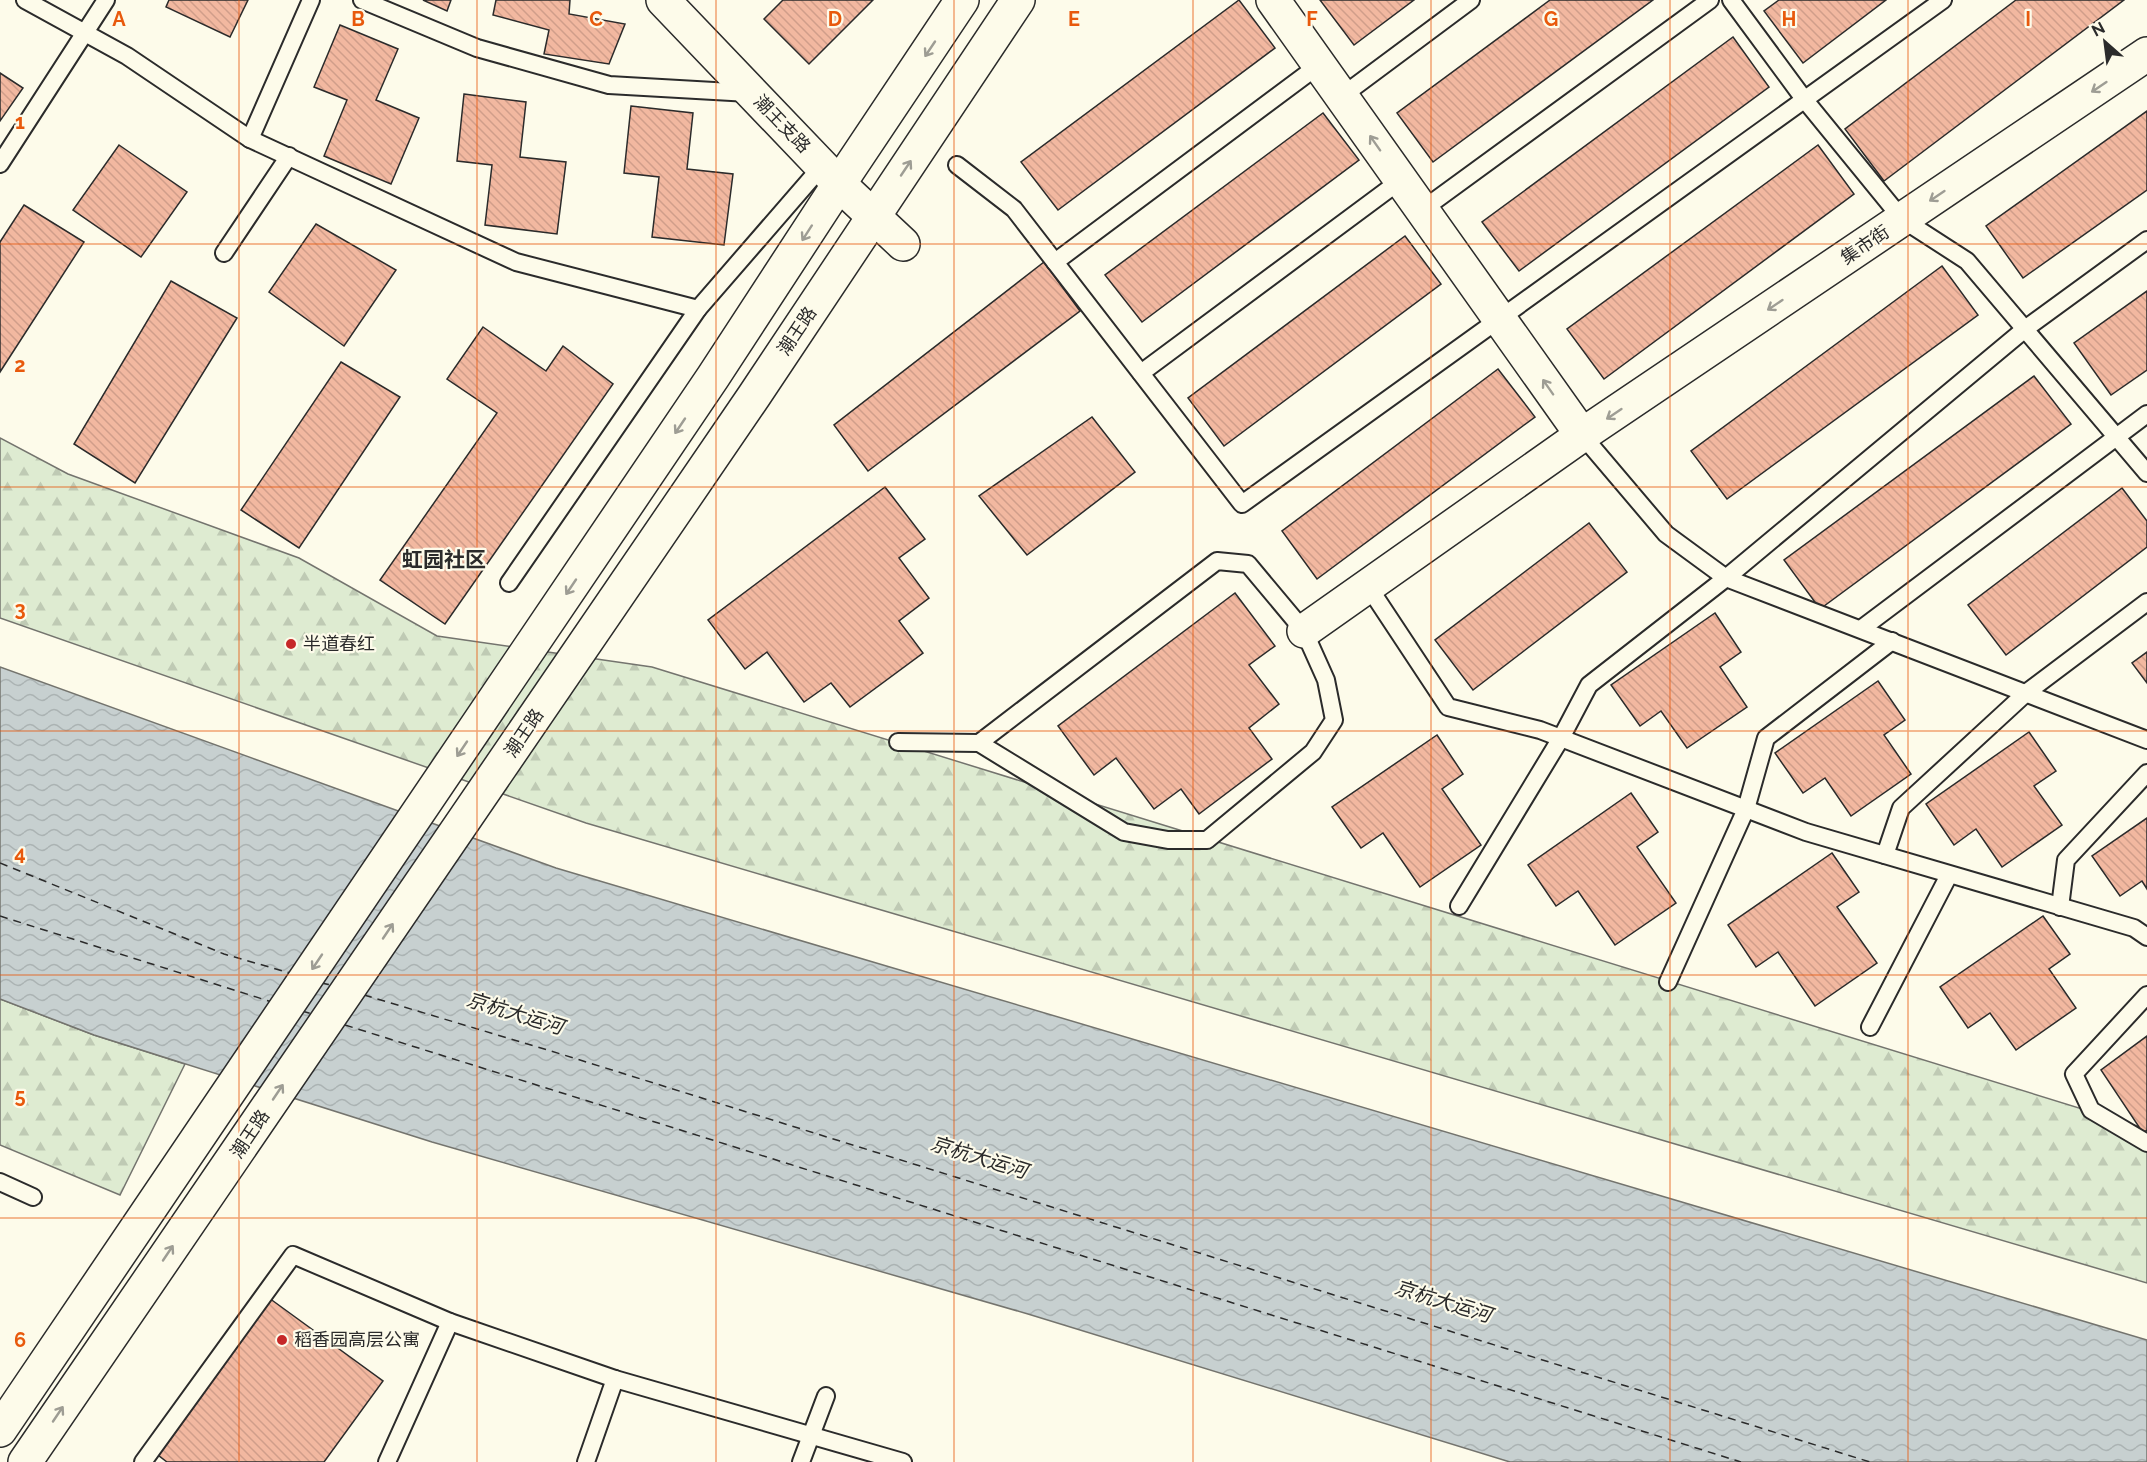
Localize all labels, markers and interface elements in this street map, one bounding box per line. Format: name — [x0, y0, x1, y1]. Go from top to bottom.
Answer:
text: A — [112, 7, 126, 31]
text: B — [351, 7, 365, 31]
text: C — [589, 7, 603, 31]
text: D — [828, 7, 842, 31]
text: E — [1068, 7, 1080, 31]
text: F — [1306, 7, 1318, 31]
text: G — [1544, 7, 1558, 31]
text: H — [1782, 7, 1796, 31]
text: I — [2025, 7, 2031, 31]
north arrow — [2075, 12, 2135, 72]
text: N — [2088, 18, 2108, 40]
one-way arrow — [923, 40, 936, 57]
one-way arrow — [2091, 81, 2107, 93]
street label: 潮王支路 — [750, 90, 815, 157]
text: 1 — [15, 110, 25, 134]
one-way arrow — [1369, 135, 1381, 151]
one-way arrow — [900, 160, 912, 176]
one-way arrow — [1929, 190, 1946, 202]
street label: 集市街 — [1836, 221, 1893, 268]
one-way arrow — [801, 224, 813, 241]
one-way arrow — [1768, 299, 1784, 311]
street label: 潮王路 — [773, 302, 820, 359]
text: 2 — [14, 353, 26, 377]
one-way arrow — [1542, 380, 1554, 396]
one-way arrow — [1606, 408, 1622, 420]
one-way arrow — [674, 417, 686, 434]
district label: 虹园社区 — [402, 547, 486, 572]
one-way arrow — [565, 579, 577, 595]
text: 3 — [14, 597, 26, 621]
place label: 半道春红 — [303, 633, 375, 654]
marker: 半道春红 — [284, 637, 298, 651]
street label: 潮王路 — [500, 704, 547, 761]
one-way arrow — [455, 740, 468, 757]
text: 4 — [14, 841, 26, 865]
one-way arrow — [382, 922, 395, 939]
one-way arrow — [311, 954, 323, 970]
water label: 京杭大运河 — [464, 987, 570, 1040]
one-way arrow — [272, 1083, 285, 1100]
text: 5 — [14, 1084, 26, 1108]
street label: 潮王路 — [226, 1105, 273, 1162]
water label: 京杭大运河 — [928, 1131, 1034, 1184]
one-way arrow — [162, 1245, 174, 1261]
water label: 京杭大运河 — [1392, 1275, 1498, 1328]
text: 6 — [14, 1328, 26, 1352]
place label: 稻香园高层公寓 — [294, 1329, 420, 1350]
marker: 稻香园高层公寓 — [275, 1333, 289, 1347]
one-way arrow — [52, 1406, 64, 1422]

